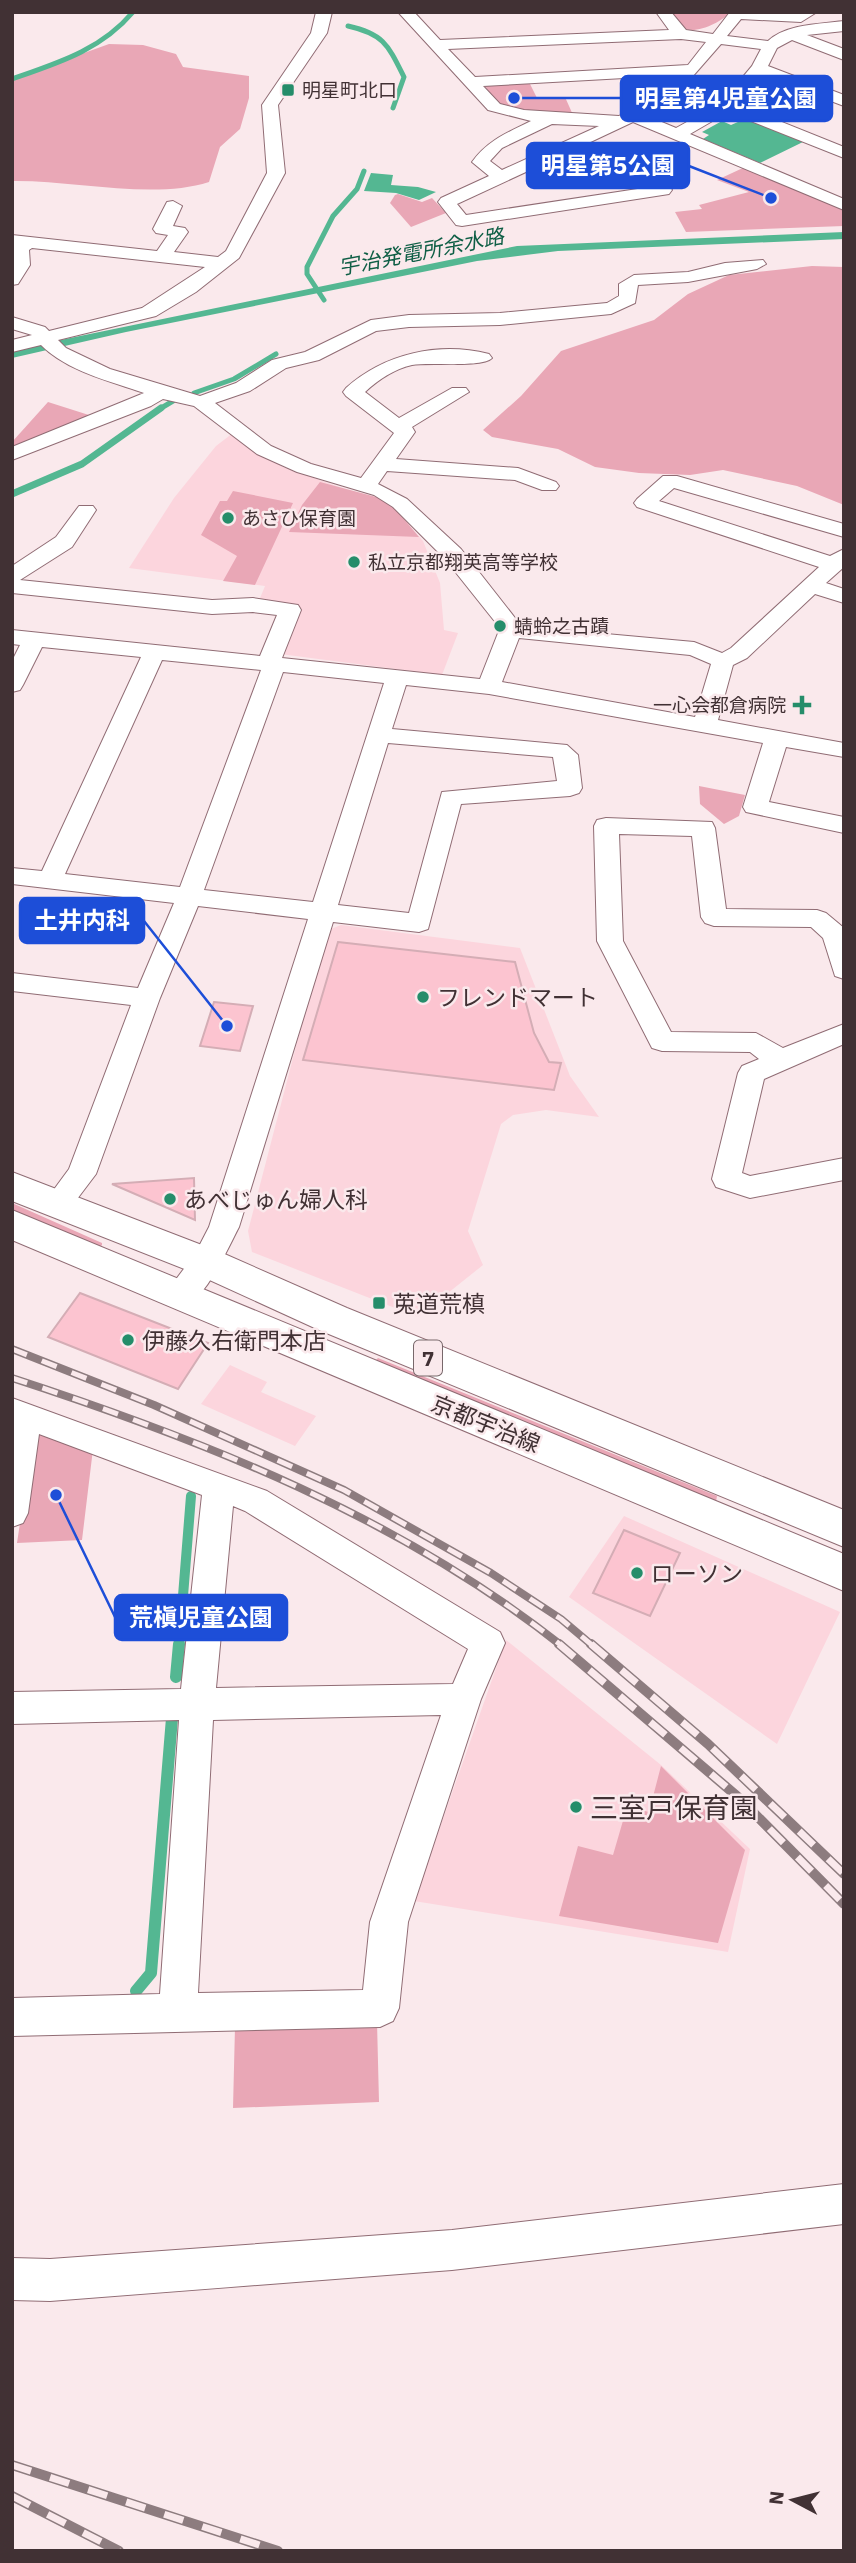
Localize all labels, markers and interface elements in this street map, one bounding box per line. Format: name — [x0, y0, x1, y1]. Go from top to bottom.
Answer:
callout: 明星第4児童公園 — [621, 76, 832, 121]
place label: 明星町北口 — [302, 78, 397, 102]
marker: 明星町北口 — [280, 82, 296, 98]
text: 明星第4児童公園 — [635, 82, 817, 114]
callout: 明星第5公園 — [527, 143, 689, 188]
text: 明星第5公園 — [541, 149, 675, 181]
water label: 宇治発電所余水路 — [336, 221, 508, 281]
place label: あさひ保育園 — [242, 506, 356, 530]
marker: あさひ保育園 — [220, 510, 236, 526]
place label: 私立京都翔英高等学校 — [368, 550, 558, 574]
marker: 私立京都翔英高等学校 — [346, 554, 362, 570]
place label: 蜻蛉之古蹟 — [514, 614, 609, 638]
marker: 蜻蛉之古蹟 — [492, 618, 508, 634]
place label: 一心会都倉病院 — [653, 693, 786, 717]
marker: 一心会都倉病院 — [792, 695, 812, 715]
callout: 土井内科 — [20, 898, 144, 943]
text: 土井内科 — [34, 904, 130, 936]
place label: フレンドマート — [437, 982, 598, 1012]
marker: フレンドマート — [415, 989, 431, 1005]
place label: あべじゅん婦人科 — [184, 1184, 368, 1214]
marker: あべじゅん婦人科 — [162, 1191, 178, 1207]
place label: 莵道荒槙 — [393, 1288, 485, 1318]
marker: 莵道荒槙 — [371, 1295, 387, 1311]
place label: 伊藤久右衛門本店 — [142, 1325, 326, 1355]
marker: 伊藤久右衛門本店 — [120, 1332, 136, 1348]
road number: 7 — [414, 1340, 442, 1376]
street label: 京都宇治線 — [427, 1388, 545, 1458]
place label: ローソン — [651, 1558, 743, 1588]
marker: ローソン — [629, 1565, 645, 1581]
callout: 荒槇児童公園 — [115, 1595, 287, 1640]
text: 荒槇児童公園 — [129, 1601, 273, 1633]
place label: 三室戸保育園 — [590, 1789, 758, 1826]
marker: 三室戸保育園 — [568, 1799, 584, 1815]
north arrow — [758, 2465, 828, 2535]
text: N — [763, 2490, 789, 2506]

